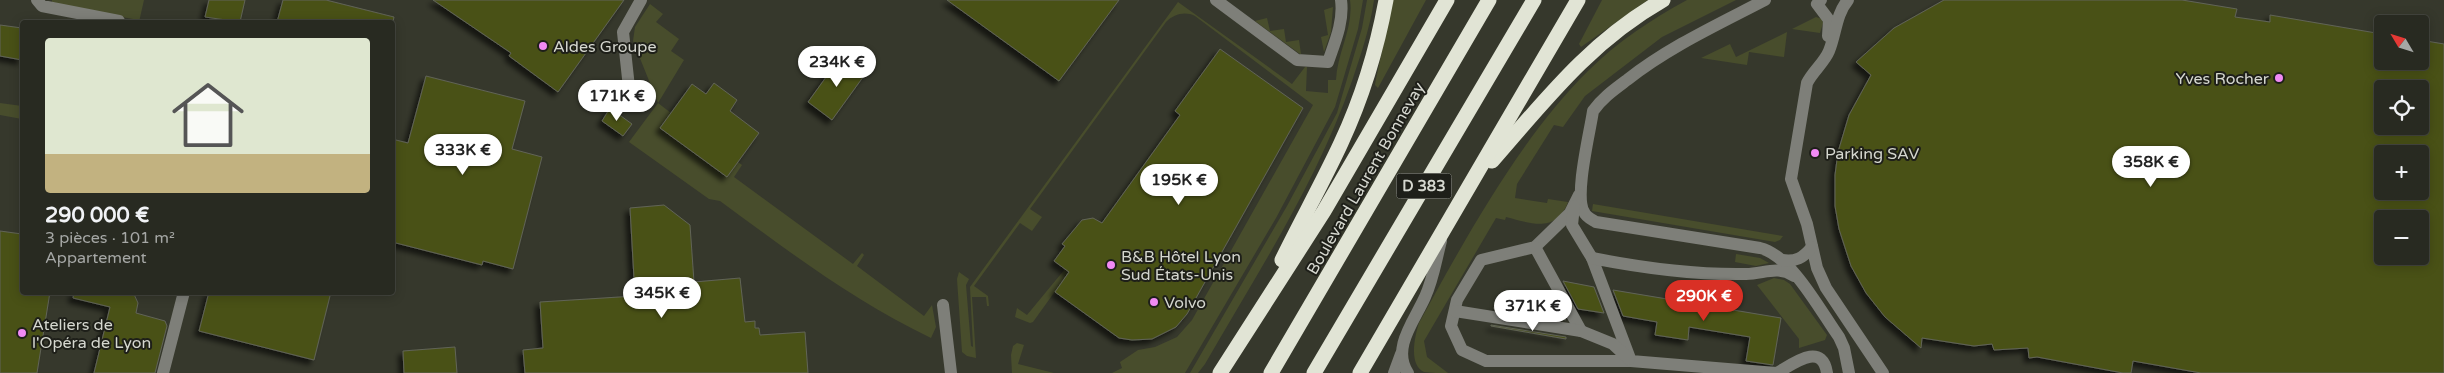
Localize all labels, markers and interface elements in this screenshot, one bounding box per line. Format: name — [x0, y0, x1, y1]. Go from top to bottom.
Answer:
north arrow — [2374, 15, 2429, 70]
map controls — [2374, 15, 2429, 265]
place label: Aldes Groupe — [553, 37, 656, 57]
marker: Aldes Groupe — [537, 40, 549, 52]
pin: 234K € — [796, 46, 878, 88]
text: 234K € — [809, 52, 865, 72]
place label: Yves Rocher — [2175, 69, 2270, 89]
icon: home — [163, 70, 253, 160]
marker: Yves Rocher — [2273, 72, 2285, 84]
street label: Boulevard Laurent Bonnevay — [1303, 78, 1429, 278]
pin: 171K € — [576, 80, 658, 122]
button: locate — [2374, 80, 2429, 135]
text: 171K € — [589, 86, 645, 106]
pin: 333K € — [422, 134, 504, 176]
text: 333K € — [435, 140, 491, 160]
place label: Parking SAV — [1825, 144, 1919, 164]
button: + — [2374, 145, 2429, 200]
pin: 358K € — [2110, 146, 2192, 188]
marker: Parking SAV — [1809, 147, 1821, 159]
text: 358K € — [2123, 152, 2179, 172]
pin: 195K € — [1138, 164, 1220, 206]
text: 195K € — [1151, 170, 1207, 190]
road number: D 383 — [1396, 174, 1452, 198]
text: 290 000 € — [45, 203, 149, 228]
button: − — [2374, 210, 2429, 265]
text: 3 pièces · 101 m² — [45, 228, 175, 248]
place label: B&B Hôtel Lyon Sud États-Unis — [1121, 247, 1241, 285]
text: Appartement — [45, 248, 147, 268]
marker: B&B Hôtel Lyon Sud États-Unis — [1105, 259, 1117, 271]
pin: 345K € — [621, 276, 703, 319]
pin: 290K € — [1663, 280, 1745, 322]
text: 345K € — [634, 283, 690, 303]
text: 290K € — [1676, 286, 1732, 306]
pin: 371K € — [1492, 290, 1574, 332]
place label: Volvo — [1164, 293, 1206, 313]
marker: Volvo — [1148, 296, 1160, 308]
text: 371K € — [1505, 296, 1561, 316]
place label: Ateliers de l'Opéra de Lyon — [32, 315, 151, 353]
marker: Ateliers de l'Opéra de Lyon — [16, 327, 28, 339]

